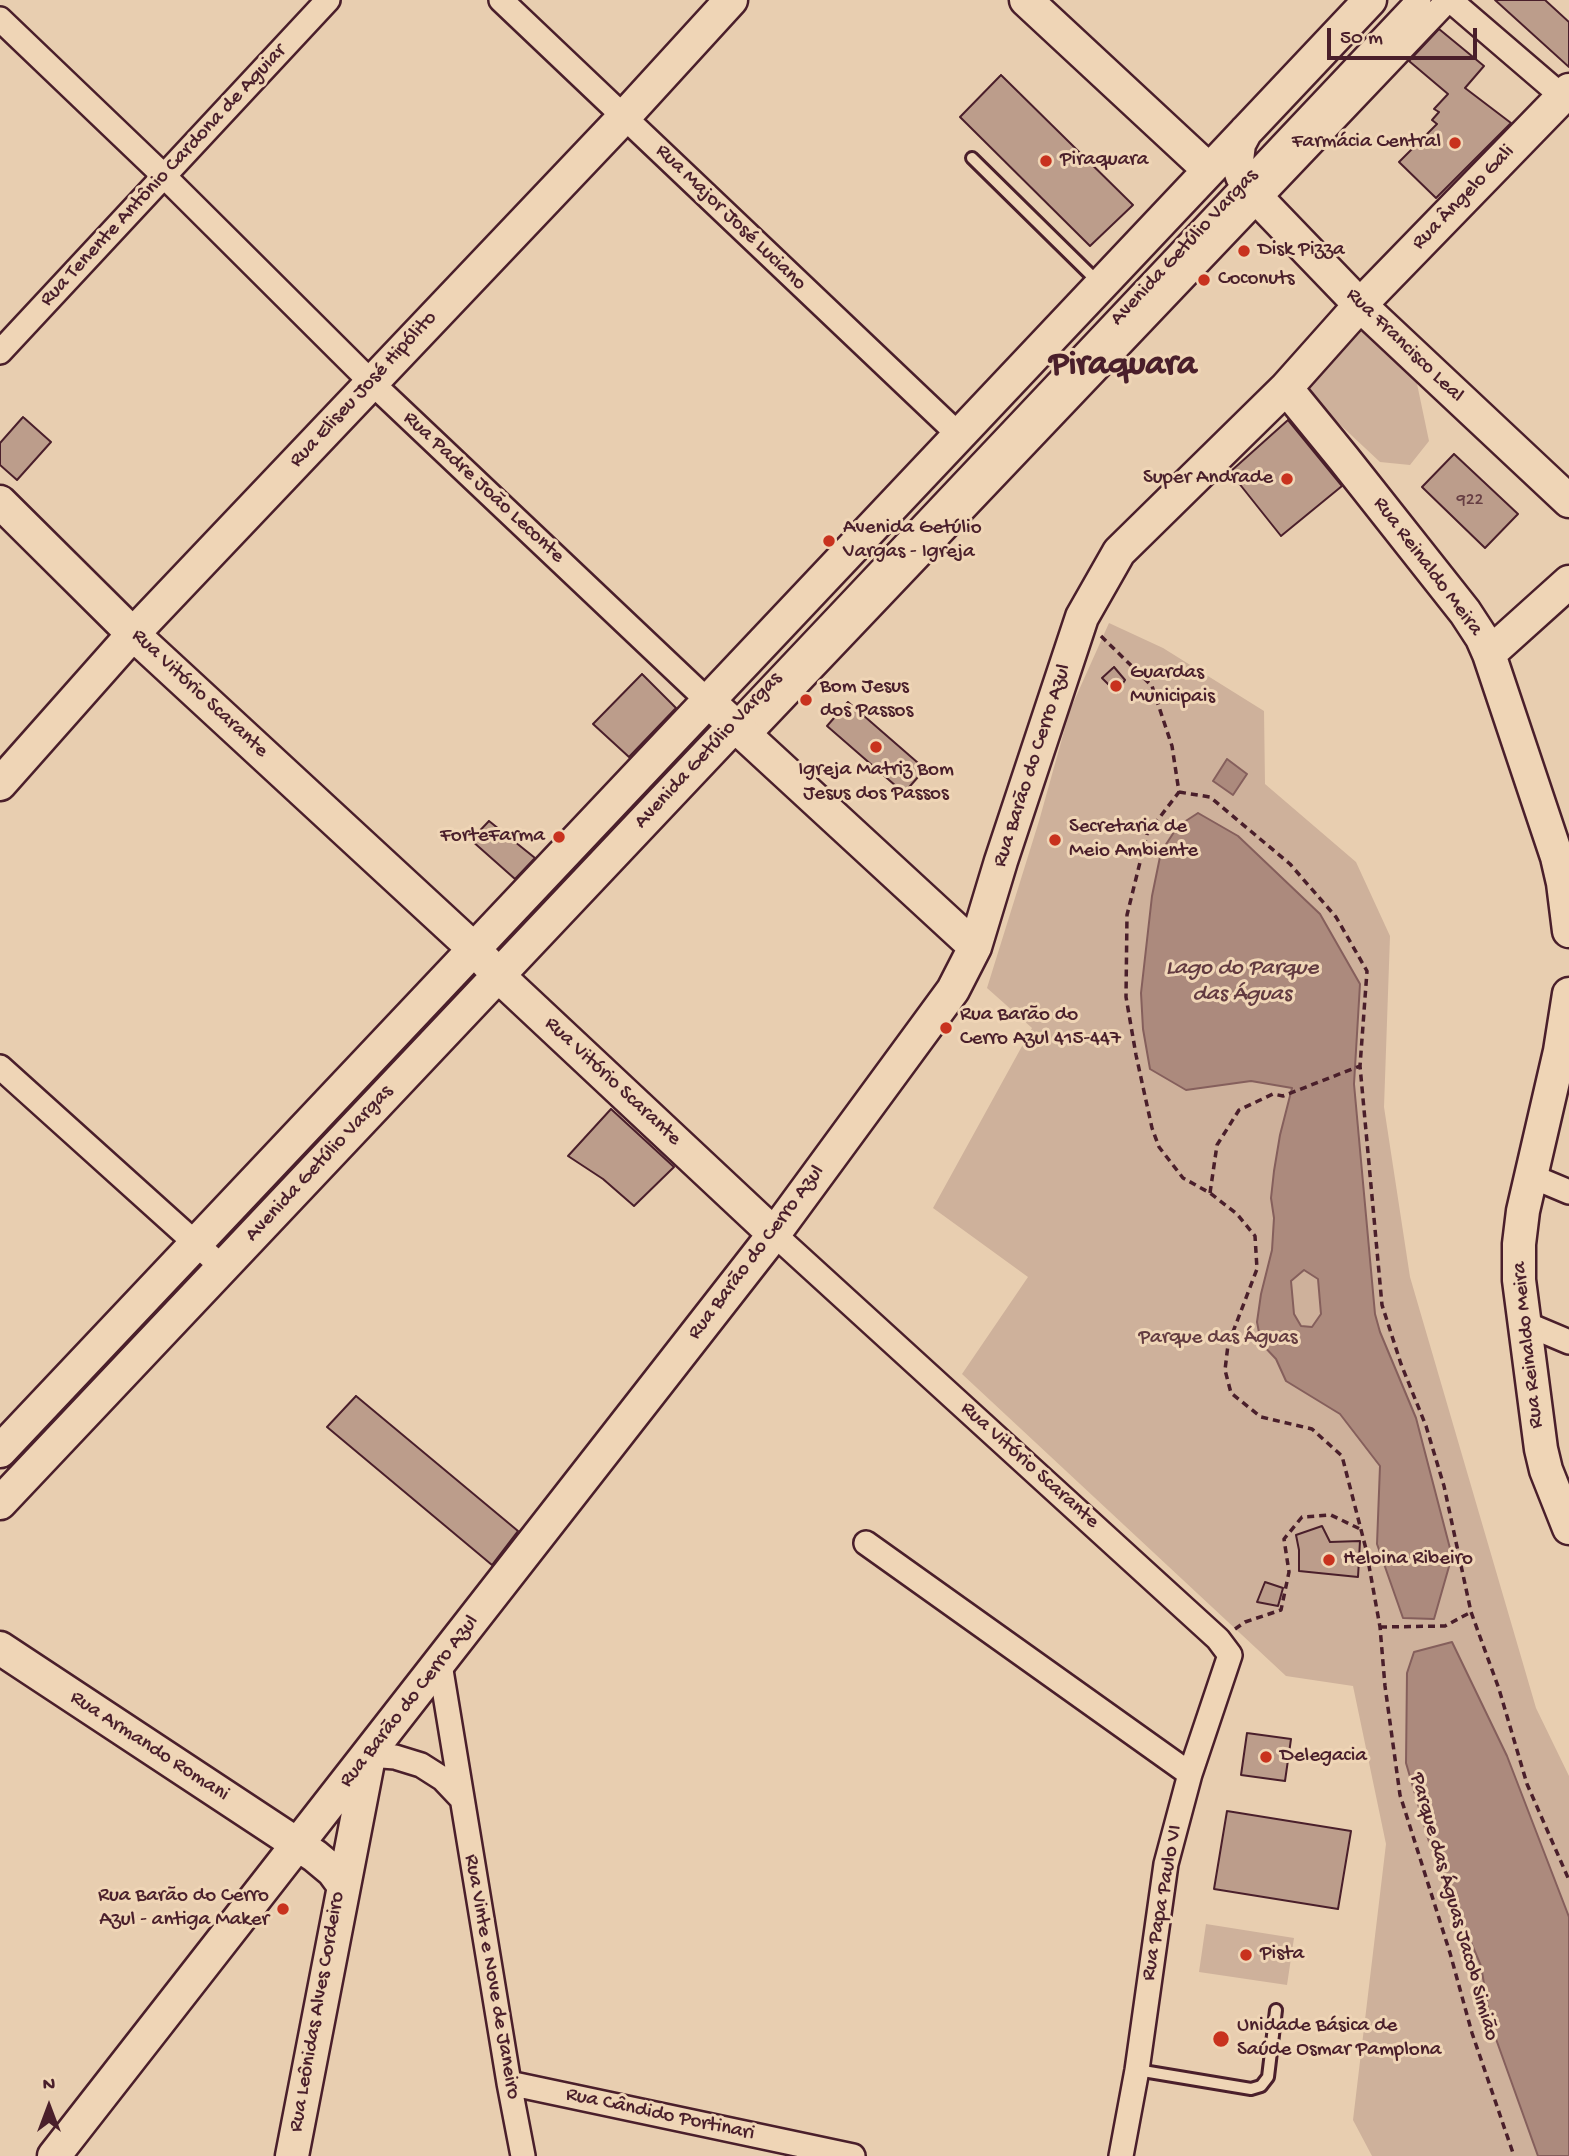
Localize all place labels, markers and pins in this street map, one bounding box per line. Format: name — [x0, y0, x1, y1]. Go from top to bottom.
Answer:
place label: Farmácia Central — [1292, 130, 1441, 156]
marker: Farmácia Central — [1447, 135, 1463, 151]
place label: Piraquara — [1060, 148, 1148, 174]
marker: Piraquara — [1038, 153, 1054, 169]
place label: Disk Pizza — [1258, 238, 1345, 264]
marker: Disk Pizza — [1236, 243, 1252, 259]
place label: Coconuts — [1218, 267, 1294, 293]
marker: Coconuts — [1196, 272, 1212, 288]
place label: Super Andrade — [1143, 466, 1273, 492]
marker: Super Andrade — [1279, 471, 1295, 487]
place label: Avenida Getúlio Vargas - Igreja — [843, 516, 982, 566]
marker: Avenida Getúlio Vargas - Igreja — [821, 533, 837, 549]
place label: Guardas Municipais — [1130, 661, 1215, 711]
place label: Bom Jesus dos Passos — [820, 675, 913, 725]
marker: Guardas Municipais — [1108, 678, 1124, 694]
marker: Bom Jesus dos Passos — [798, 692, 814, 708]
marker: Igreja Matriz Bom Jesus dos Passos — [868, 739, 884, 755]
place label: Igreja Matriz Bom Jesus dos Passos — [798, 758, 954, 808]
place label: Secretaria de Meio Ambiente — [1069, 815, 1198, 865]
place label: ForteFarma — [440, 824, 545, 850]
marker: ForteFarma — [551, 829, 567, 845]
marker: Secretaria de Meio Ambiente — [1047, 832, 1063, 848]
place label: Rua Barão do Cerro Azul 415-447 — [960, 1003, 1121, 1053]
marker: Rua Barão do Cerro Azul 415-447 — [938, 1020, 954, 1036]
place label: Heloina Ribeiro — [1343, 1547, 1473, 1573]
marker: Heloina Ribeiro — [1321, 1552, 1337, 1568]
place label: Delegacia — [1280, 1744, 1367, 1770]
marker: Delegacia — [1258, 1749, 1274, 1765]
place label: Rua Barão do Cerro Azul - antiga Maker — [98, 1884, 269, 1934]
marker: Rua Barão do Cerro Azul - antiga Maker — [275, 1901, 291, 1917]
place label: Pista — [1260, 1942, 1304, 1968]
marker: Pista — [1238, 1947, 1254, 1963]
place label: Unidade Básica de Saúde Osmar Pamplona — [1237, 2014, 1441, 2064]
marker: Unidade Básica de Saúde Osmar Pamplona — [1211, 2029, 1231, 2049]

